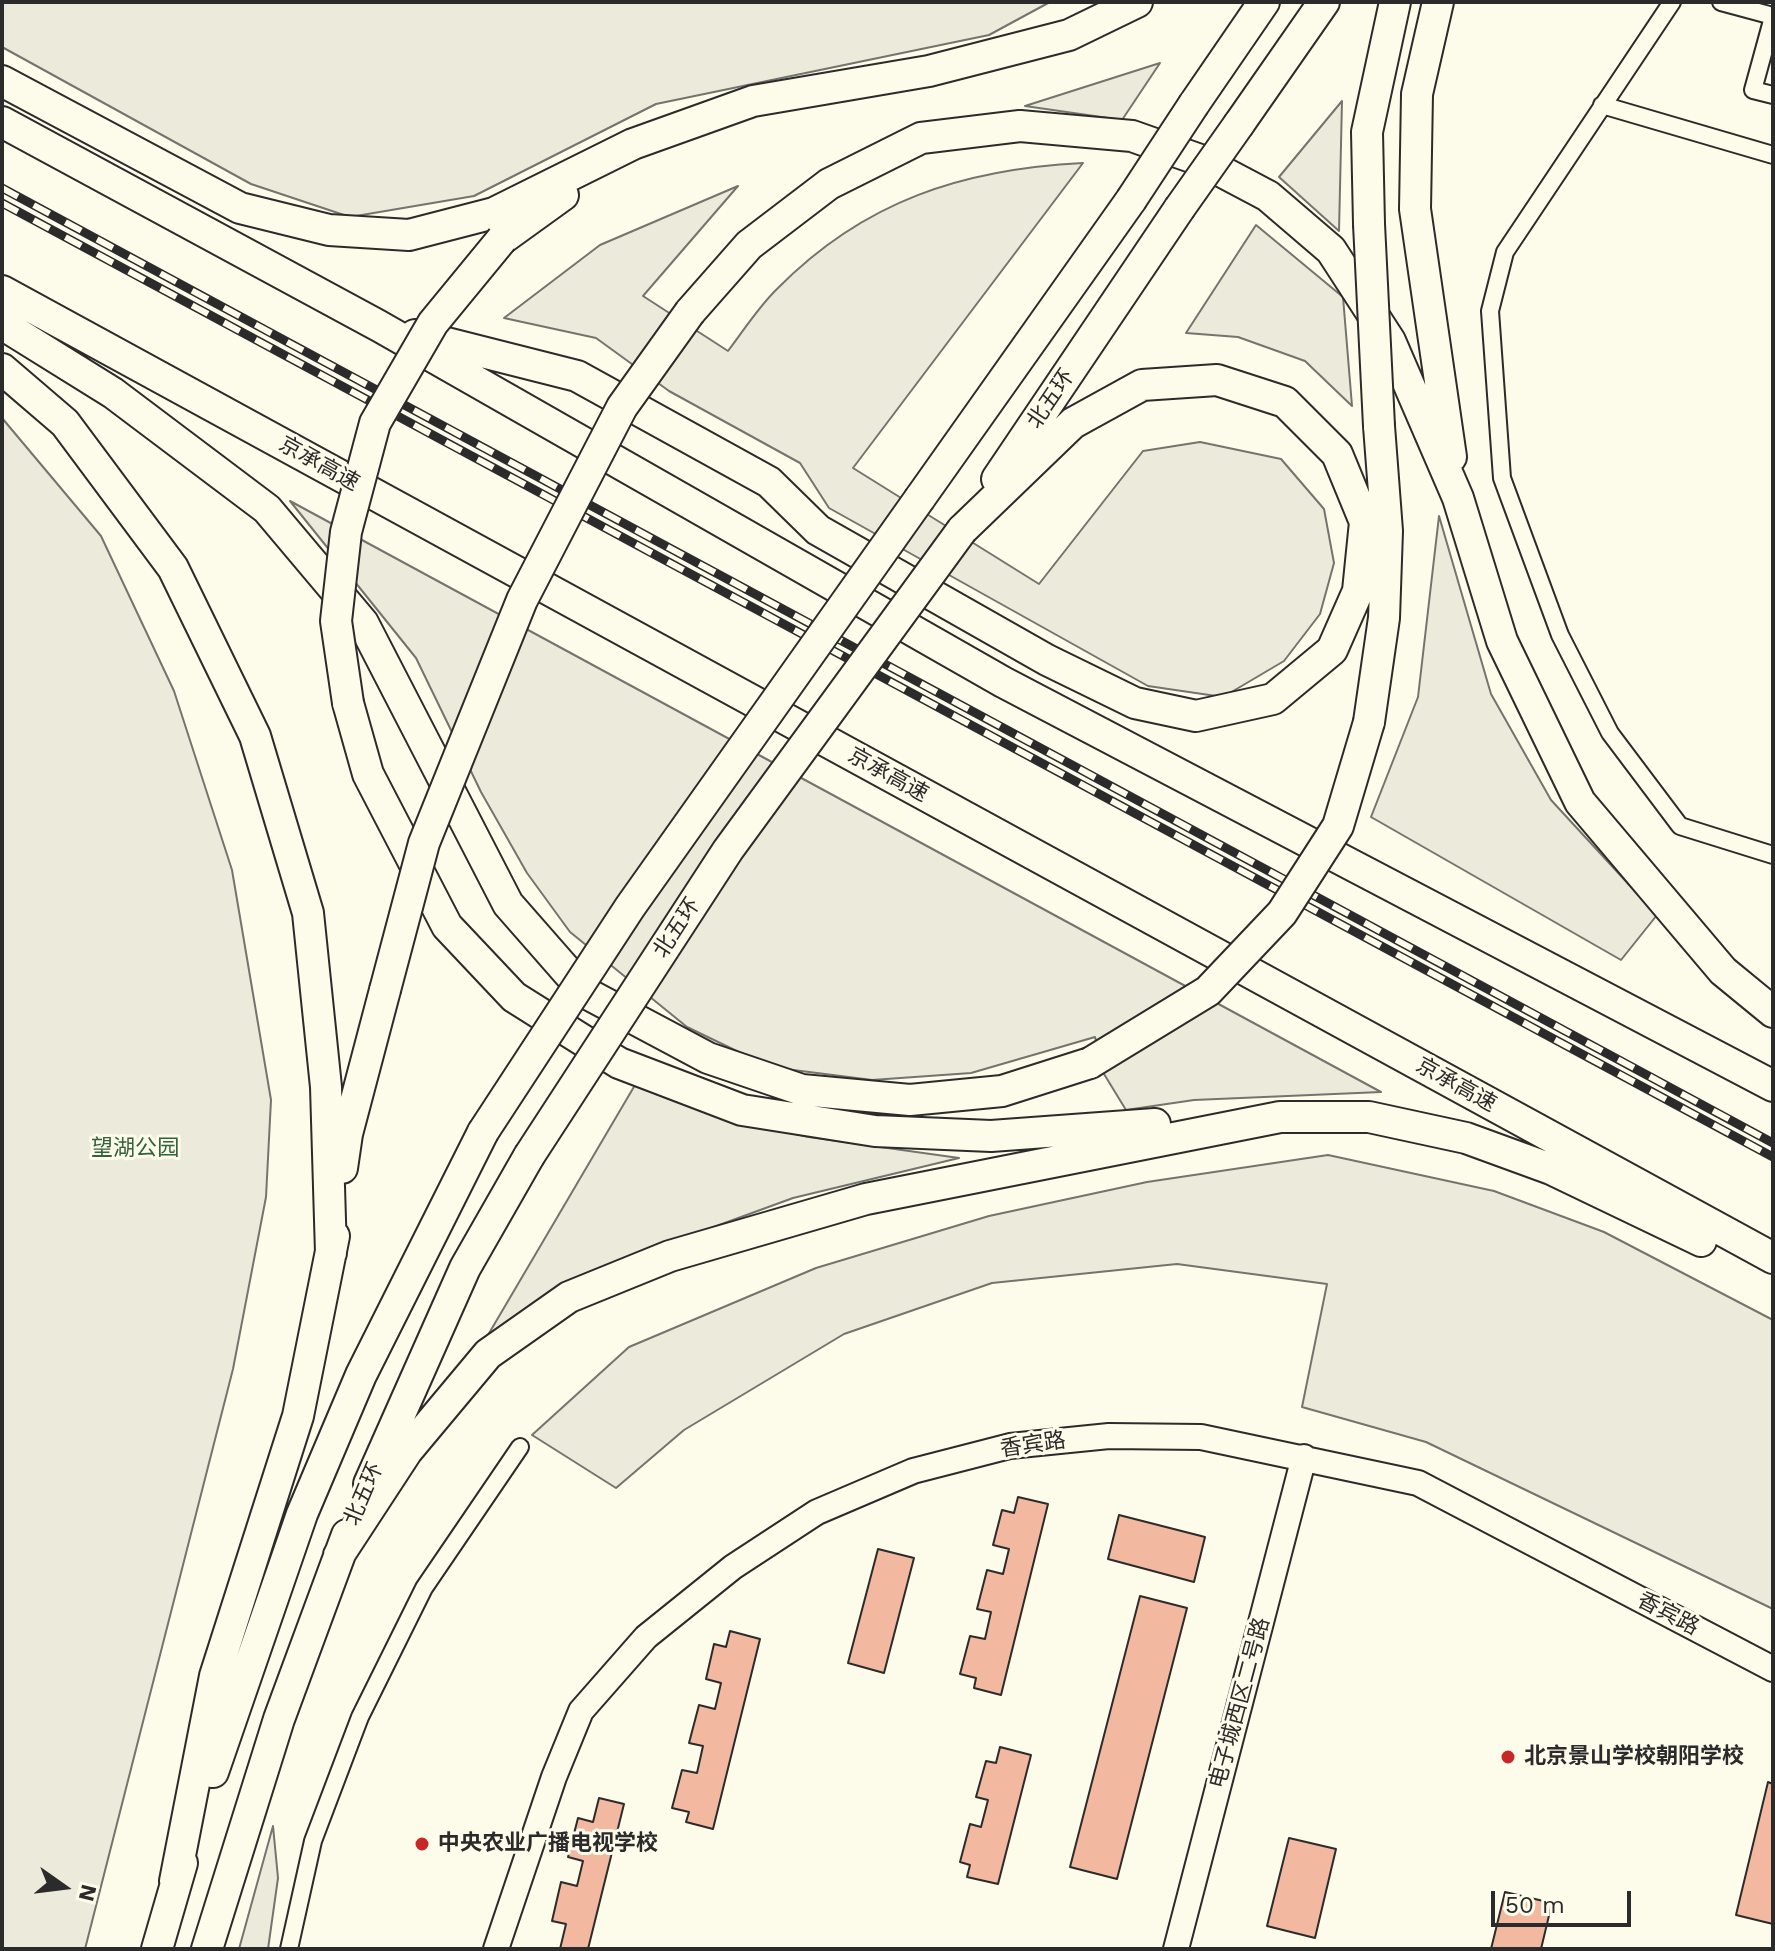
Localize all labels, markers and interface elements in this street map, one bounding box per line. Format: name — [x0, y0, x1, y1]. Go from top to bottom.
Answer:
street label: 北五环 — [1022, 364, 1080, 434]
street label: 京承高速 — [274, 431, 364, 497]
street label: 京承高速 — [843, 742, 933, 808]
street label: 北五环 — [648, 893, 706, 963]
street label: 京承高速 — [1411, 1052, 1501, 1118]
park label: 望湖公园 — [91, 1136, 179, 1162]
street label: 香宾路 — [998, 1427, 1068, 1463]
street label: 北五环 — [339, 1458, 389, 1530]
street label: 香宾路 — [1633, 1587, 1703, 1641]
street label: 电子城西区二号路 — [1204, 1615, 1276, 1791]
place label: 北京景山学校朝阳学校 — [1524, 1744, 1744, 1770]
marker: 北京景山学校朝阳学校 — [1499, 1748, 1517, 1766]
place label: 中央农业广播电视学校 — [438, 1831, 658, 1857]
marker: 中央农业广播电视学校 — [413, 1835, 431, 1853]
north arrow — [24, 1847, 104, 1927]
scale bar — [1495, 1875, 1635, 1925]
text: N — [74, 1882, 102, 1904]
text: 50 m — [1505, 1891, 1565, 1919]

